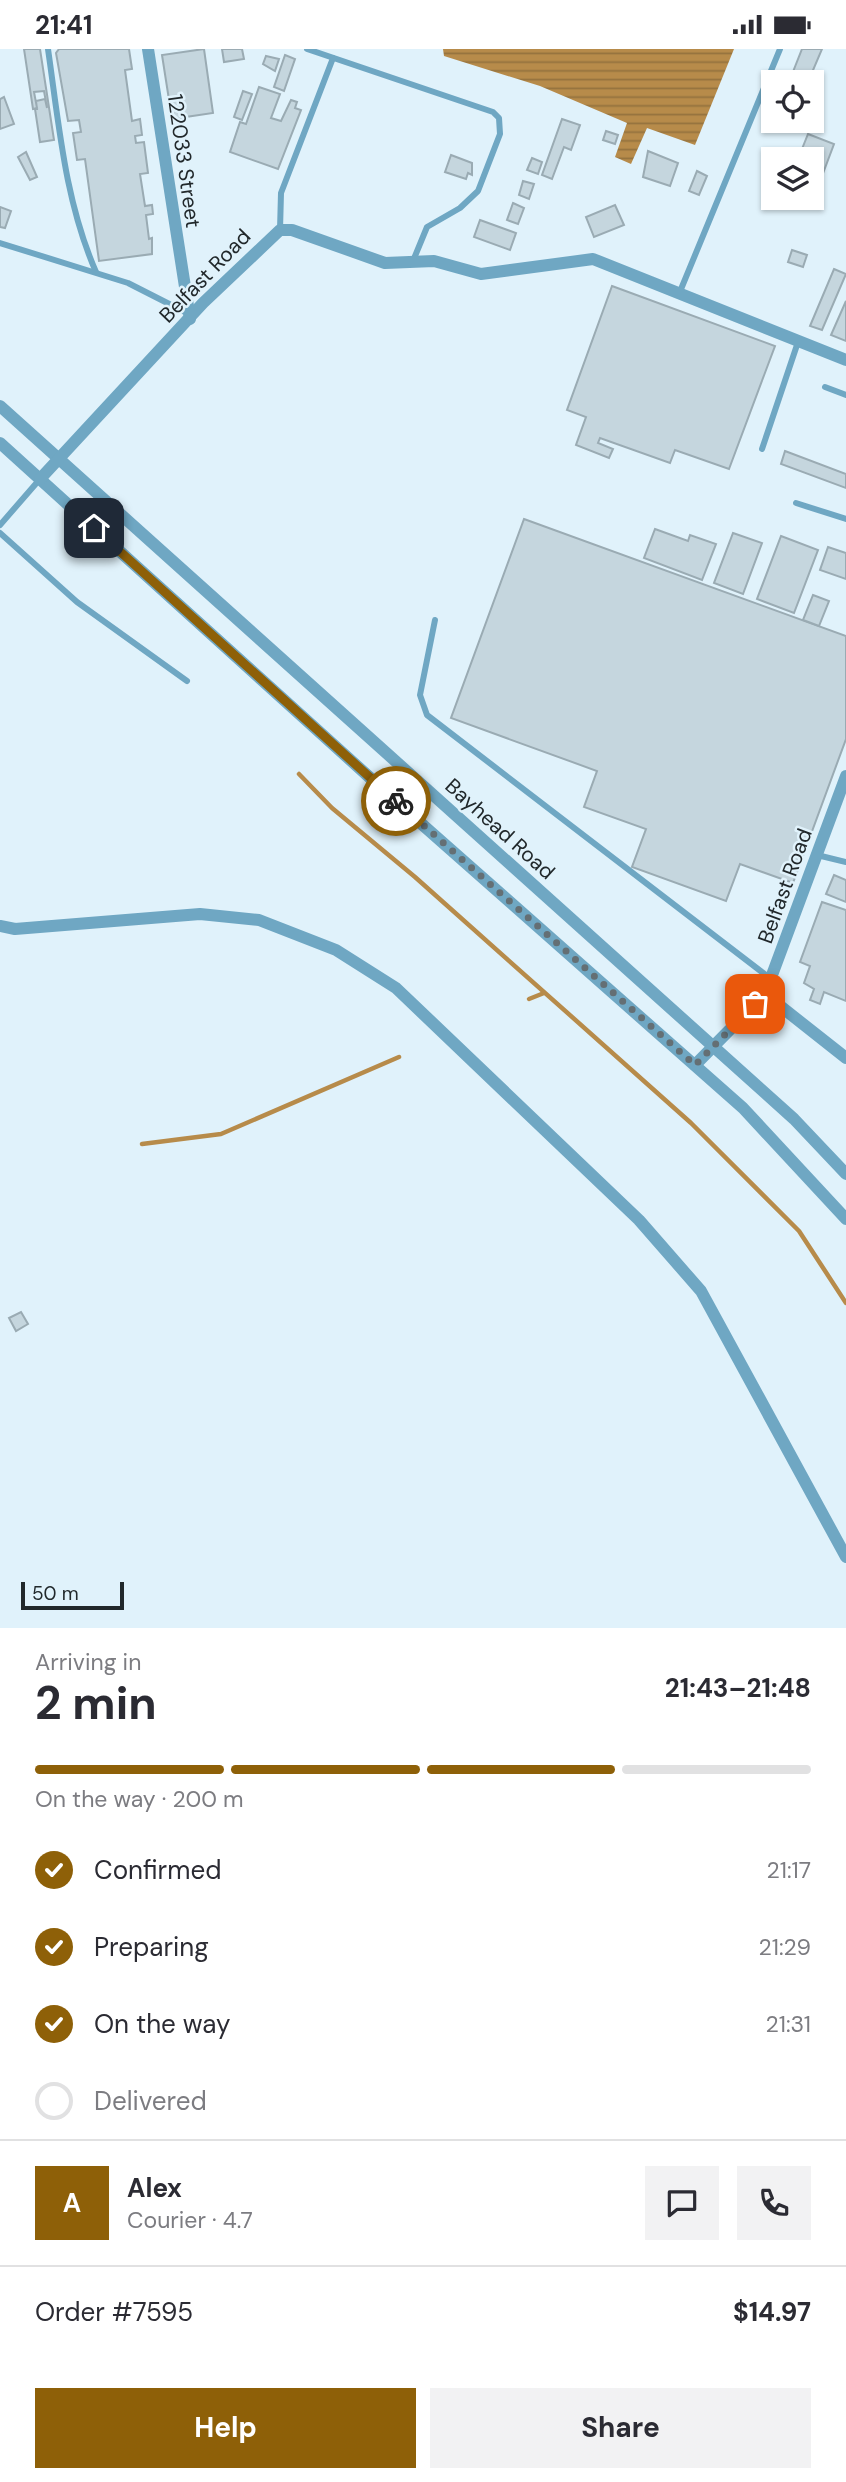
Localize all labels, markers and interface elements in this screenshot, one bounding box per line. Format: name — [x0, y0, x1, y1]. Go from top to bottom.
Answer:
text: 21:41 — [35, 8, 92, 42]
map controls — [761, 70, 824, 210]
button: locate — [761, 70, 824, 133]
street label: 122033 Street — [161, 92, 207, 230]
button: layers — [761, 147, 824, 210]
street label: Belfast Road — [153, 223, 257, 329]
pin — [64, 498, 124, 558]
icon: home — [75, 509, 113, 547]
courier — [361, 766, 431, 836]
street label: Bayhead Road — [439, 772, 561, 886]
icon: bike — [377, 782, 415, 820]
street label: Belfast Road — [751, 825, 819, 947]
pin — [725, 974, 785, 1034]
icon: bag — [736, 985, 774, 1023]
scale bar — [21, 1579, 124, 1611]
text: 50 m — [32, 1581, 79, 1606]
text: Arriving in — [35, 1647, 141, 1677]
text: 21:43–21:48 — [665, 1671, 811, 1705]
text: 2 min — [35, 1673, 157, 1733]
text: On the way · 200 m — [35, 1784, 244, 1814]
icon: check — [35, 1851, 73, 1889]
text: Confirmed — [94, 1853, 221, 1887]
text: 21:17 — [766, 1855, 811, 1885]
icon: check — [35, 1928, 73, 1966]
text: Preparing — [94, 1930, 209, 1964]
text: 21:29 — [758, 1932, 811, 1962]
icon: check — [35, 2005, 73, 2043]
text: On the way — [94, 2007, 230, 2041]
text: 21:31 — [766, 2009, 811, 2039]
text: Delivered — [94, 2084, 207, 2118]
button: chat — [645, 2166, 719, 2240]
button: phone — [737, 2166, 811, 2240]
text: Alex — [127, 2171, 182, 2205]
text: A — [63, 2186, 81, 2220]
text: Courier · 4.7 — [127, 2205, 253, 2235]
text: Order #7595 — [35, 2295, 193, 2329]
text: $14.97 — [733, 2295, 811, 2329]
button: Help — [35, 2388, 416, 2468]
button: Share — [430, 2388, 811, 2468]

